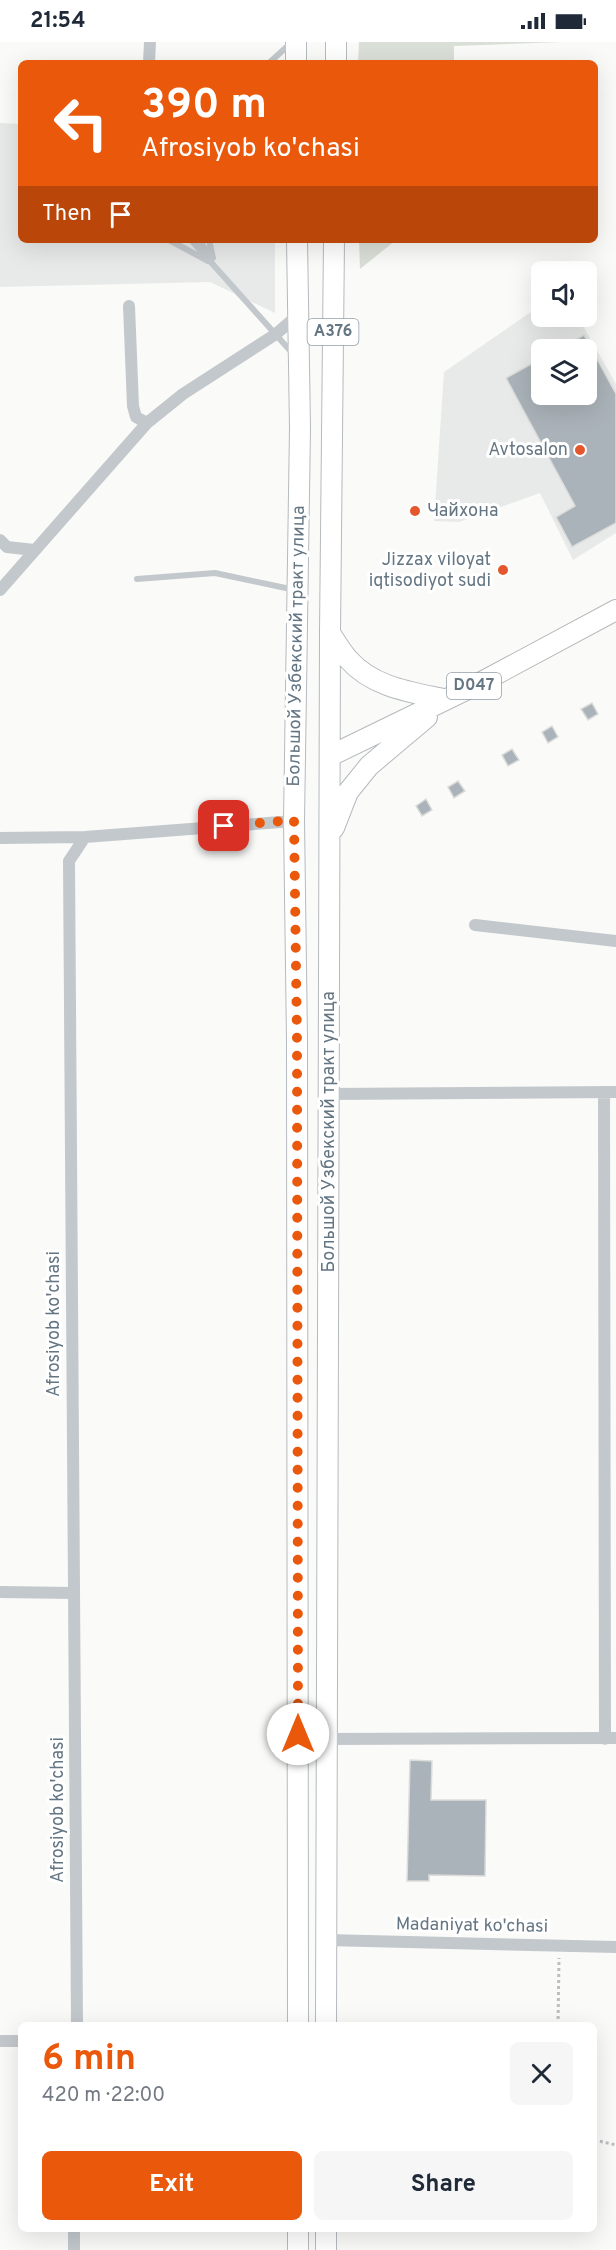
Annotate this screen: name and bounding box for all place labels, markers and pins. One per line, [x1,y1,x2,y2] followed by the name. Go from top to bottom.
[488,439,568,462] place label: Avtosalon
[573,443,587,457] marker: Avtosalon
[427,500,498,523] place label: Чайхона
[408,504,422,518] marker: Чайхона
[369,549,491,593] place label: Jizzax viloyat iqtisodiyot sudi
[496,563,510,577] marker: Jizzax viloyat iqtisodiyot sudi
[198,800,249,851] pin

